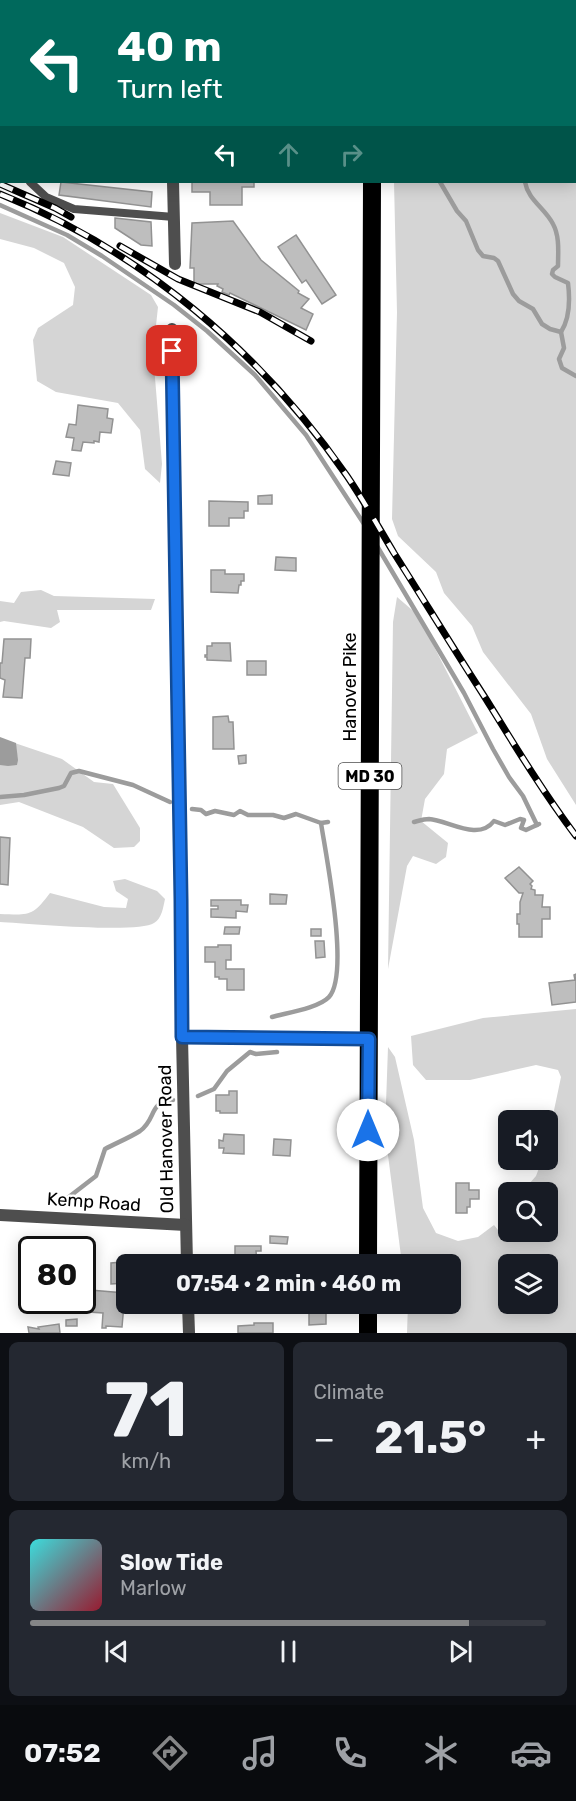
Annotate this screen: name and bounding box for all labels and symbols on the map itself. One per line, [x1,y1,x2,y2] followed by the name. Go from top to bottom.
[146,325,197,376] pin
[339,632,361,742] street label: Hanover Pike
[338,763,401,789] road number: MD 30
[154,1065,178,1213] street label: Old Hanover Road
[336,1098,400,1162] position arrow
[46,1188,142,1216] street label: Kemp Road
[18,1236,96,1314] speed limit sign: 80

